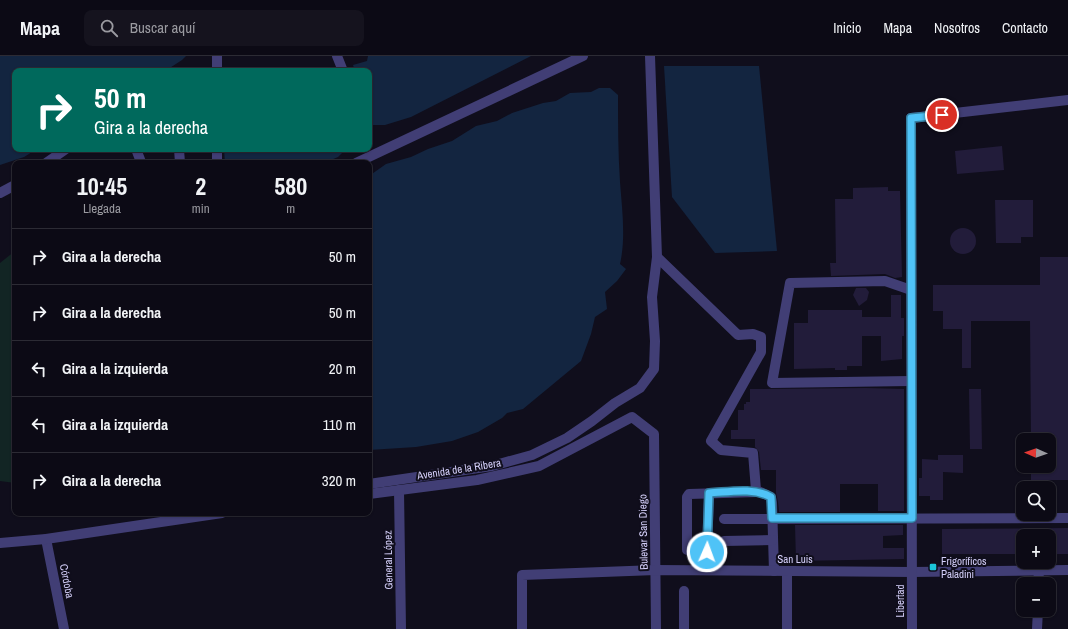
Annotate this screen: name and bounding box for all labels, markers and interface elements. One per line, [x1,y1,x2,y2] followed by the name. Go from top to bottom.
[84,10,364,46] search box
[20,15,60,41] text: Mapa
[98,17,120,39] icon: search
[130,17,195,38] text: Buscar aquí
[833,19,861,37] text: Inicio
[883,19,912,37] text: Mapa
[934,19,980,37] text: Nosotros
[1002,19,1048,37] text: Contacto
[94,79,146,117] text: 50 m
[28,84,80,136] icon: right
[925,98,959,132] pin
[931,104,953,126] icon: arrive
[94,115,208,140] text: Gira a la derecha
[77,170,127,202] text: 10:45
[195,170,206,202] text: 2
[274,170,307,202] text: 580
[83,200,121,217] text: Llegada
[192,200,210,217] text: min
[286,200,295,217] text: m
[28,246,50,268] icon: right
[62,246,161,267] text: Gira a la derecha
[329,246,356,267] text: 50 m
[28,302,50,324] icon: right
[62,302,161,323] text: Gira a la derecha
[329,302,356,323] text: 50 m
[28,358,50,380] icon: left
[62,358,168,379] text: Gira a la izquierda
[329,358,356,379] text: 20 m
[28,414,50,436] icon: left
[62,414,168,435] text: Gira a la izquierda
[323,414,356,435] text: 110 m
[1016,433,1056,473] north arrow
[1016,433,1056,617] map controls
[415,455,502,483] street label: Avenida de la Ribera
[28,470,50,492] icon: right
[62,470,161,491] text: Gira a la derecha
[322,470,356,491] text: 320 m
[1016,481,1056,521] button: search
[635,494,651,570] street label: Bulevar San Diego
[1016,529,1056,569] button: +
[380,530,396,590] street label: General López
[686,531,728,573] position arrow
[777,552,813,566] street label: San Luis
[941,554,987,581] place label: Frigoríficos Paladini
[928,562,938,572] marker: Frigoríficos Paladini
[57,563,77,599] street label: Córdoba
[1016,577,1056,617] button: −
[893,584,907,618] street label: Libertad

